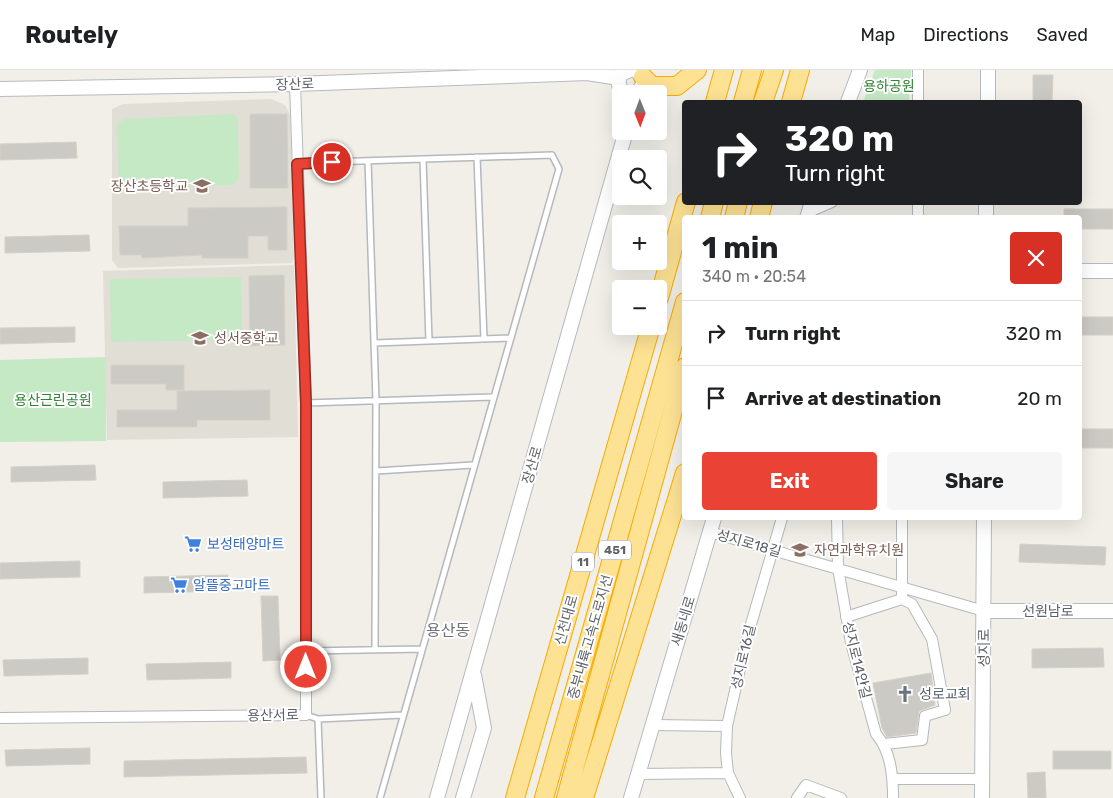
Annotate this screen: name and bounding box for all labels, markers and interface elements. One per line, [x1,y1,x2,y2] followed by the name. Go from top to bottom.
[25,21,118,49] text: Routely
[860,24,895,46] text: Map
[923,24,1009,46] text: Directions
[1037,24,1088,46] text: Saved
[275,75,315,94] street label: 장산로
[863,78,915,95] park label: 용하공원
[612,85,668,140] north arrow
[612,85,667,335] map controls
[785,118,894,160] text: 320 m
[702,120,767,185] icon: right
[311,141,353,183] pin
[318,148,346,176] icon: arrive
[612,150,667,205] button: search
[785,160,885,187] text: Turn right
[192,176,212,196] school or university icon: 장산초등학교
[111,178,188,195] place label: 장산초등학교
[612,215,667,270] button: +
[702,230,779,266] text: 1 min
[1010,232,1062,284] button: close
[702,267,806,286] text: 340 m · 20:54
[612,280,667,335] button: −
[702,319,730,347] icon: right
[745,322,840,345] text: Turn right
[1006,322,1062,345] text: 320 m
[190,328,210,348] school or university icon: 성서중학교
[214,330,279,347] place label: 성서중학교
[702,384,730,412] icon: arrive
[745,387,941,410] text: Arrive at destination
[1017,387,1062,410] text: 20 m
[14,392,92,409] park label: 용산근린공원
[519,444,546,486] street label: 장산로
[702,452,877,510] button: Exit
[887,452,1062,510] button: Share
[715,526,783,561] street label: 성지로18길
[183,534,203,554] supermarket icon: 보성태양마트
[207,536,284,553] place label: 보성태양마트
[599,540,631,560] road number: 451
[790,540,810,560] school or university icon: 자연과학유치원
[814,542,904,559] place label: 자연과학유치원
[572,552,594,572] road number: 11
[565,573,616,701] street label: 중부내륙고속도로지선
[169,575,189,595] supermarket icon: 알뜰중고마트
[193,577,270,594] place label: 알뜰중고마트
[551,593,582,647] street label: 신천대로
[668,594,699,648] street label: 새동네로
[1022,603,1074,620] street label: 선원남로
[839,620,874,701] street label: 성지로14안길
[426,621,470,640] district label: 용산동
[728,623,759,691] street label: 성지로16길
[976,629,993,667] street label: 성지로
[279,640,331,692] position arrow
[895,684,915,704] church icon: 성로교회
[919,686,971,703] place label: 성로교회
[247,707,299,724] street label: 용산서로

